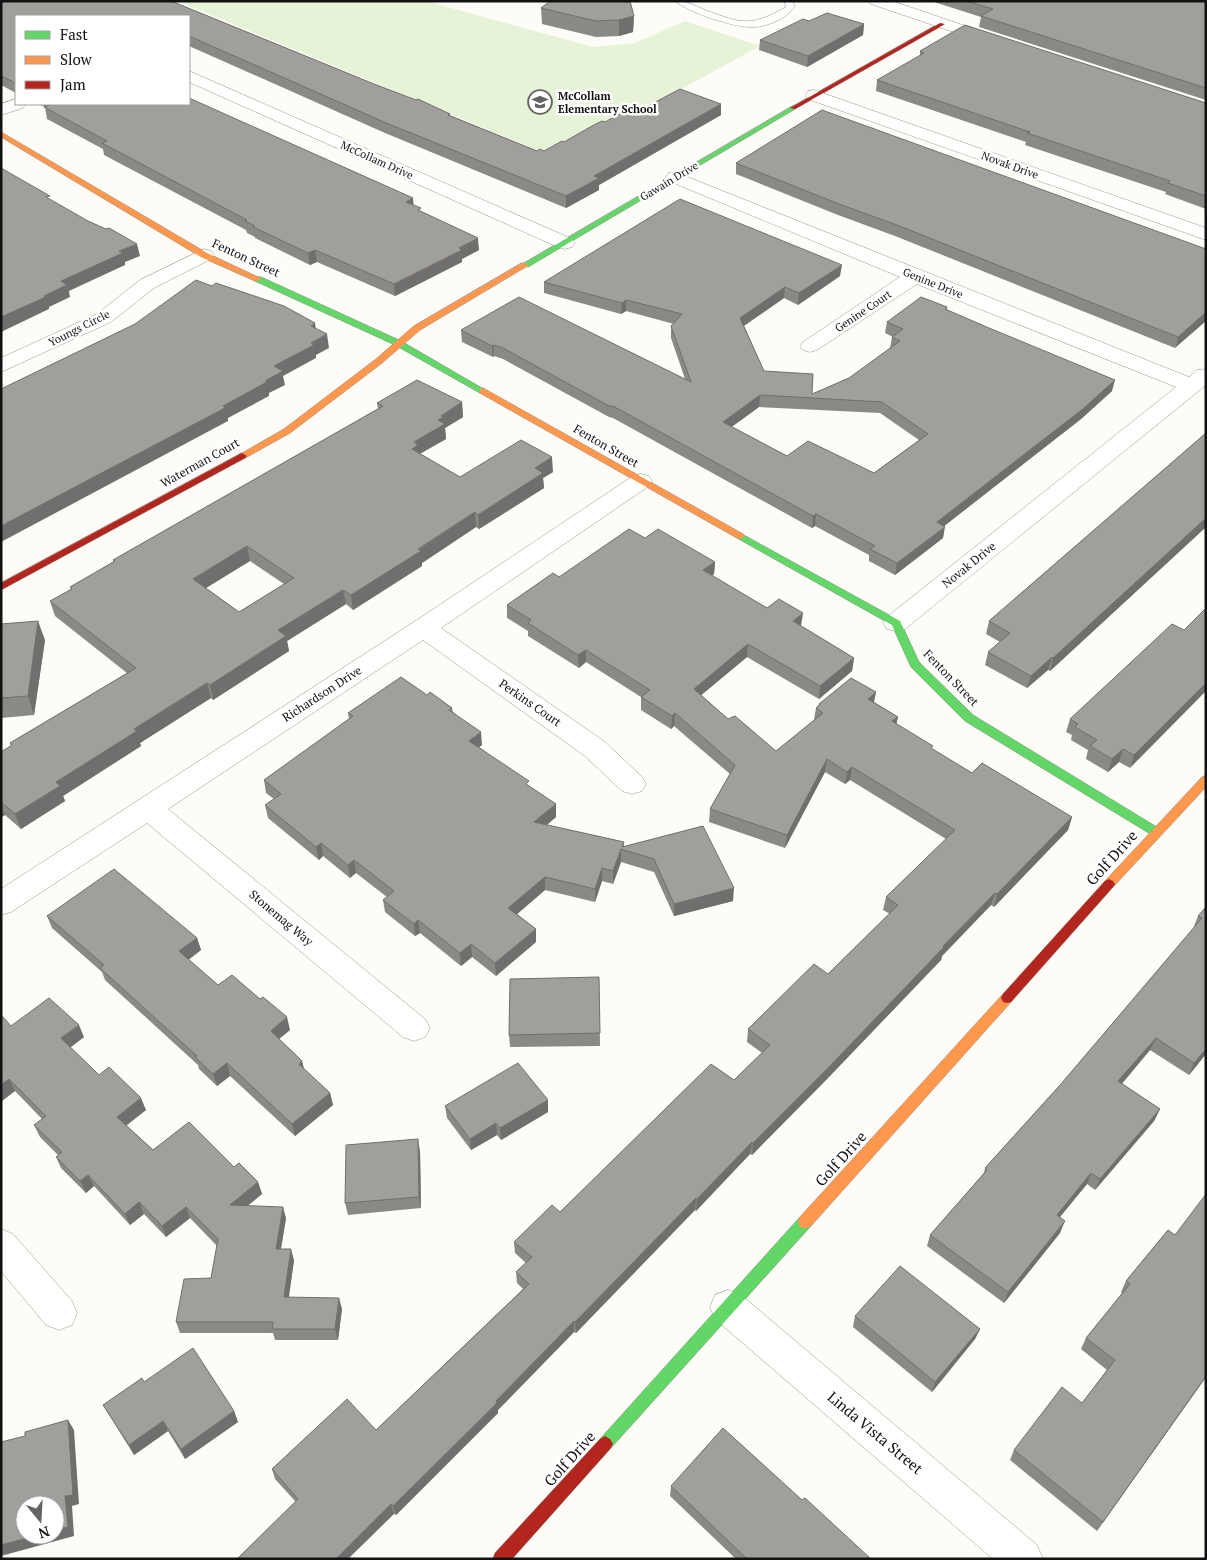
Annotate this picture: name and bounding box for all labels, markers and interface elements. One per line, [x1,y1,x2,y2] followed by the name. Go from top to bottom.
[15,15,190,105] legend
[60,24,88,44] text: Fast
[60,49,93,69] text: Slow
[60,74,86,94] text: Jam
[527,89,553,115] school or university icon: McCollam Elementary School
[558,89,657,116] place label: McCollam Elementary School
[338,138,416,182] street label: McCollam Drive
[980,148,1041,182] street label: Novak Drive
[637,158,701,204] street label: Gawain Drive
[210,235,283,280] street label: Fenton Street
[901,265,966,302] street label: Genine Drive
[832,287,894,335] street label: Genine Court
[46,306,112,349] street label: Youngs Circle
[571,421,642,471] street label: Fenton Street
[158,434,242,490] street label: Waterman Court
[939,538,999,591] street label: Novak Drive
[921,646,982,709] street label: Fenton Street
[279,662,364,725] street label: Richardson Drive
[496,676,565,730] street label: Perkins Court
[1081,825,1141,889] street label: Golf Drive
[246,887,317,949] street label: Stonemag Way
[810,1126,870,1190] street label: Golf Drive
[824,1386,928,1478] street label: Linda Vista Street
[539,1426,599,1490] street label: Golf Drive
[15,1495,65,1545] north arrow
[36,1522,52,1544] text: N

